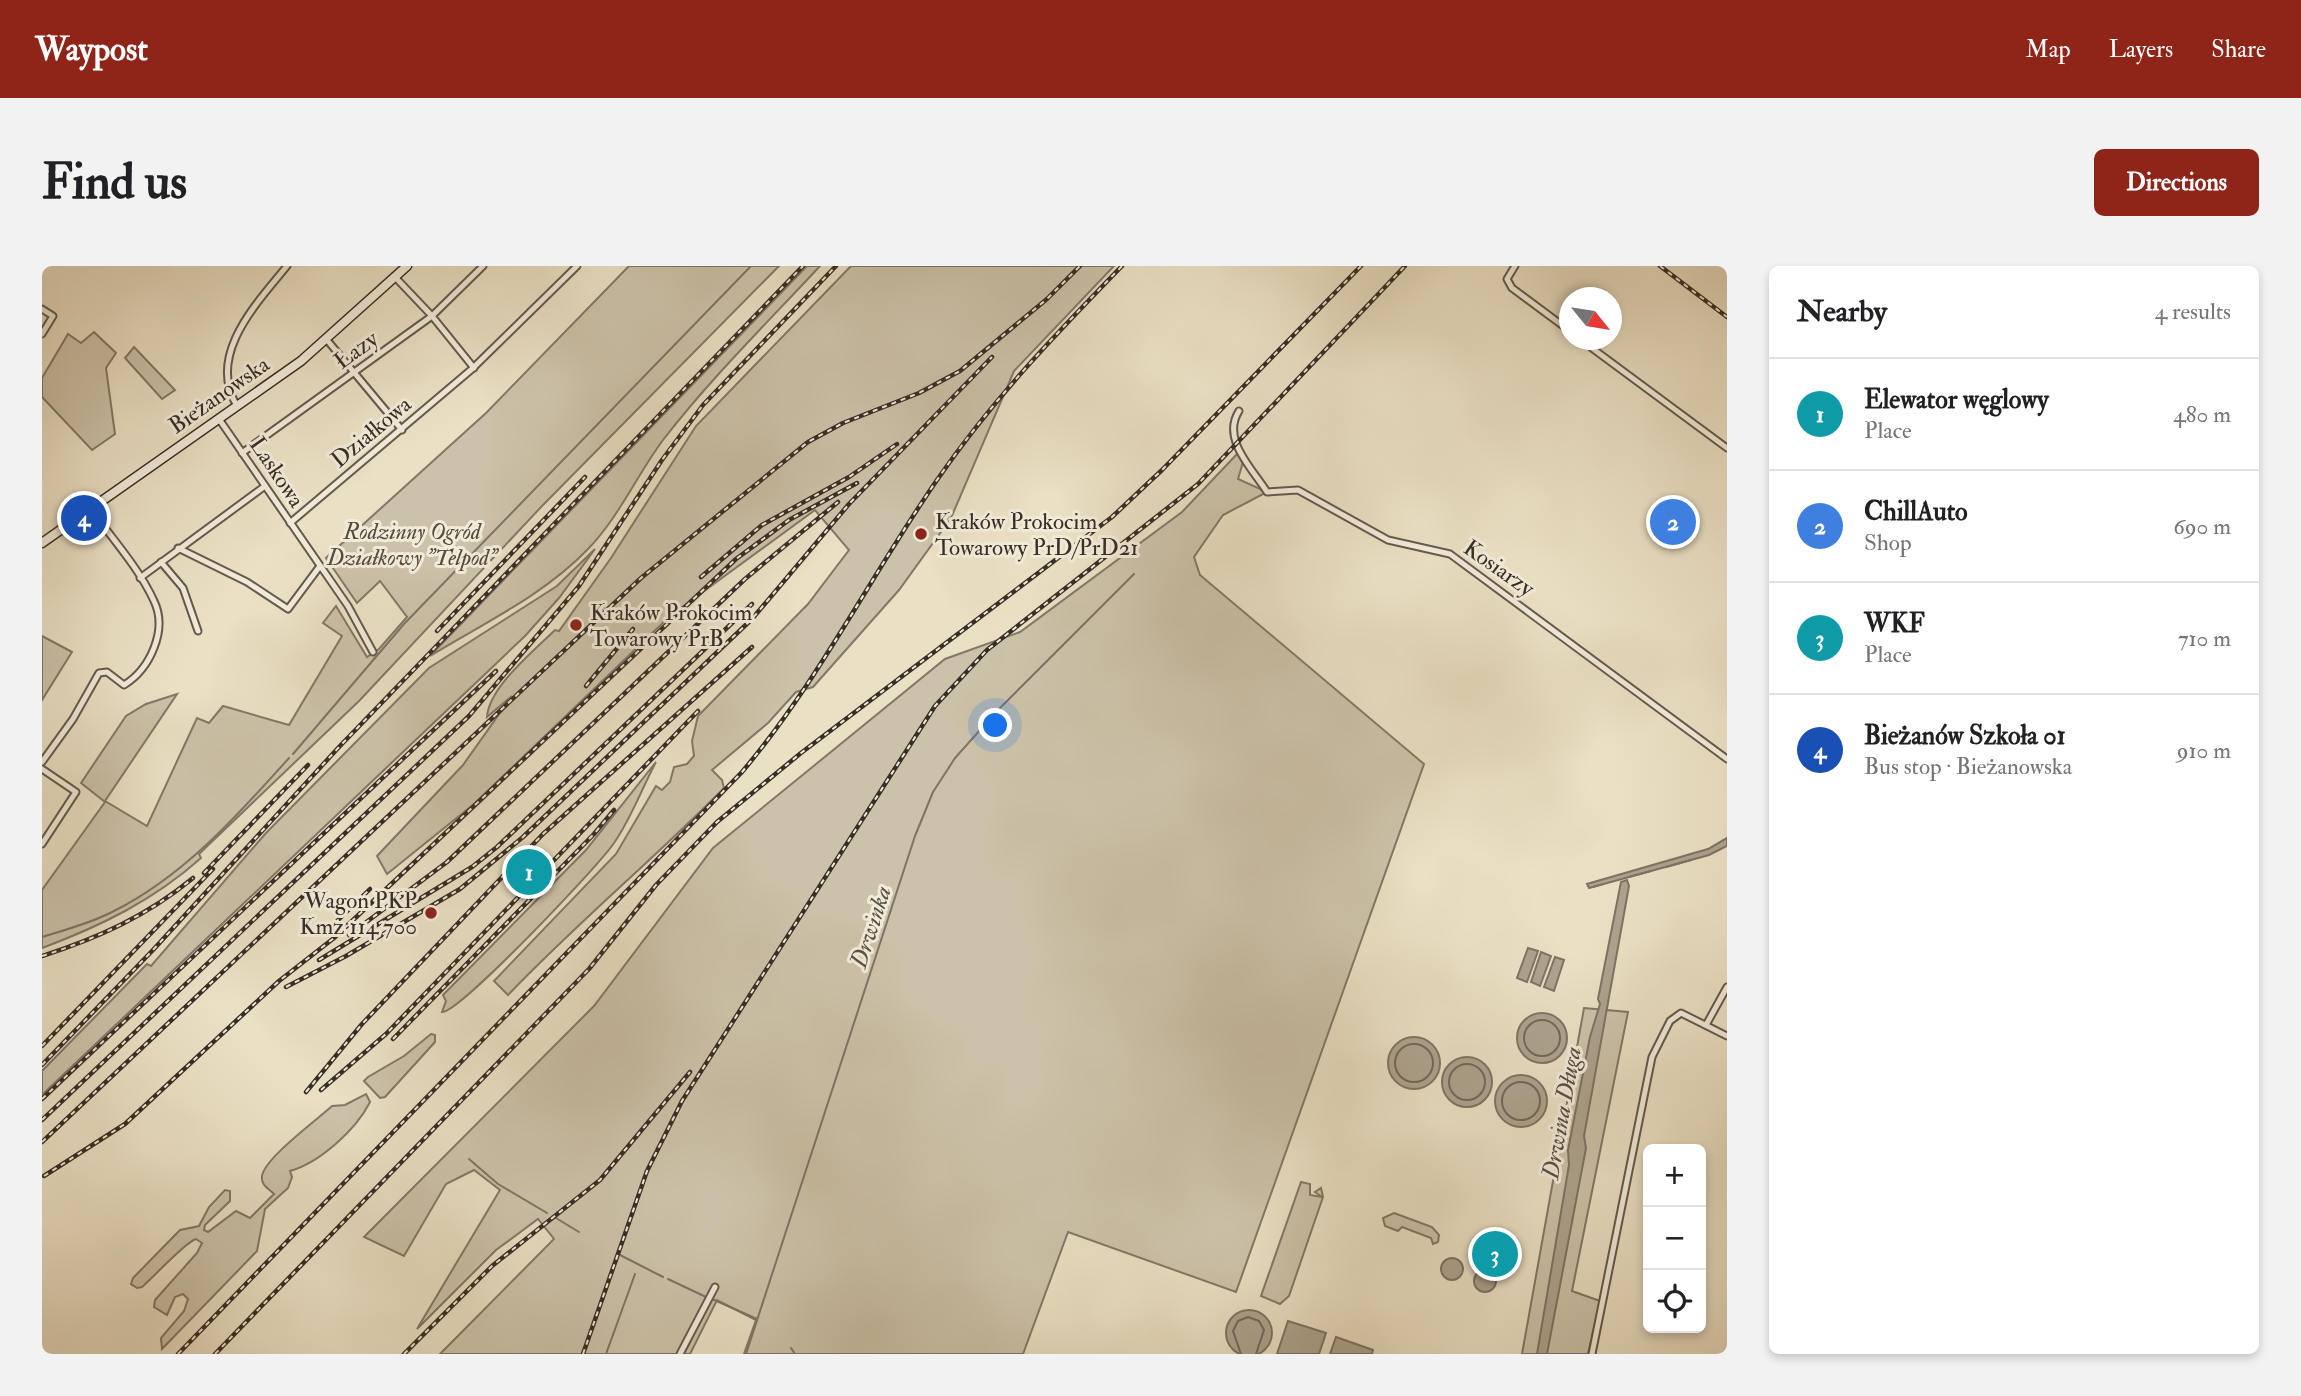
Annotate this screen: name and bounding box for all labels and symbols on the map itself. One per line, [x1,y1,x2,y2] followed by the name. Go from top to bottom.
[1559,287,1622,350] north arrow
[328,324,384,376] street label: Łazy
[163,349,275,440] street label: Bieżanowska
[325,390,418,474] street label: Działkowa
[243,431,311,513] street label: Laskowa
[61,492,107,544] pin: 4
[1650,496,1696,548] pin: 2
[935,507,1139,562] place label: Kraków Prokocim Towarowy PrD/PrD21
[326,517,499,572] park label: Rodzinny Ogród Działkowy "Telpod"
[913,526,929,542] marker: Kraków Prokocim Towarowy PrD/PrD21
[1458,533,1541,603] street label: Kosiarzy
[590,598,752,653] place label: Kraków Prokocim Towarowy PrB
[568,617,584,633] marker: Kraków Prokocim Towarowy PrB
[978,708,1012,742] your location
[506,846,552,898] pin: 1
[843,882,899,973] water label: Drwinka
[299,886,417,941] place label: Wagon PKP Kmz 114 700
[423,905,439,921] marker: Wagon PKP Kmz 114 700
[1535,1044,1589,1183] water label: Drwina Długa
[1472,1228,1518,1280] pin: 3

